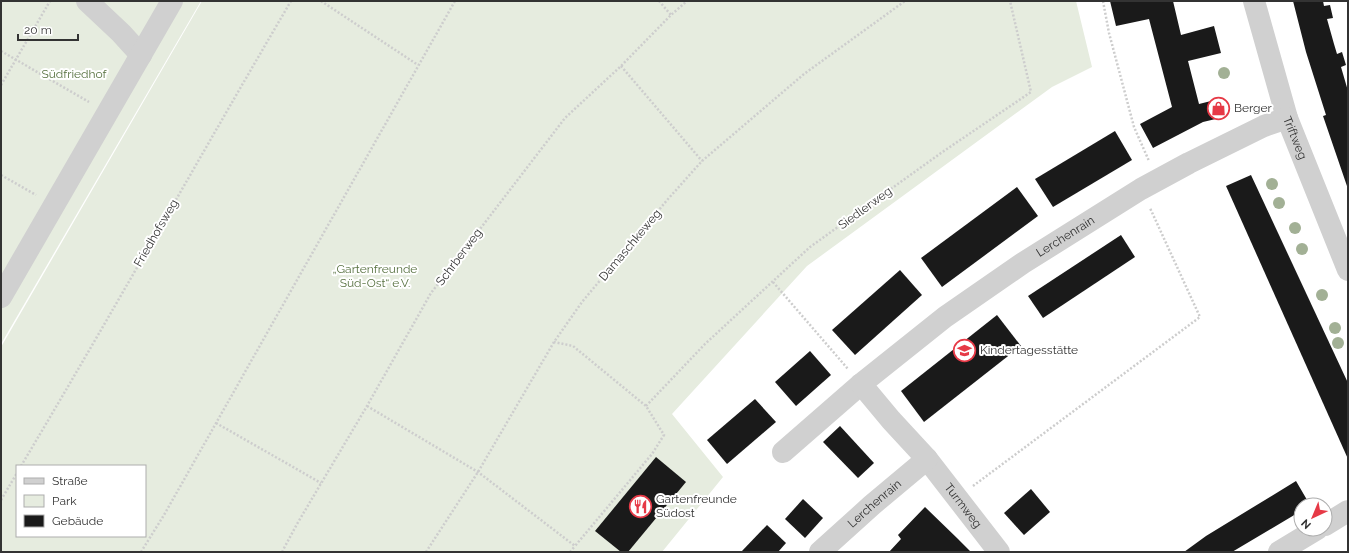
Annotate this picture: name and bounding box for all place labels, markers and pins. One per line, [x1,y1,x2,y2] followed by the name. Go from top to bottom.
[1206,95,1232,121] shop icon: Berger
[1234,101,1273,115] place label: Berger
[952,337,978,363] school or university icon: Kindertagesstätte
[980,343,1078,357] place label: Kindertagesstätte
[656,492,737,520] place label: Gartenfreunde Südost
[628,493,654,519] restaurant icon: Gartenfreunde Südost

